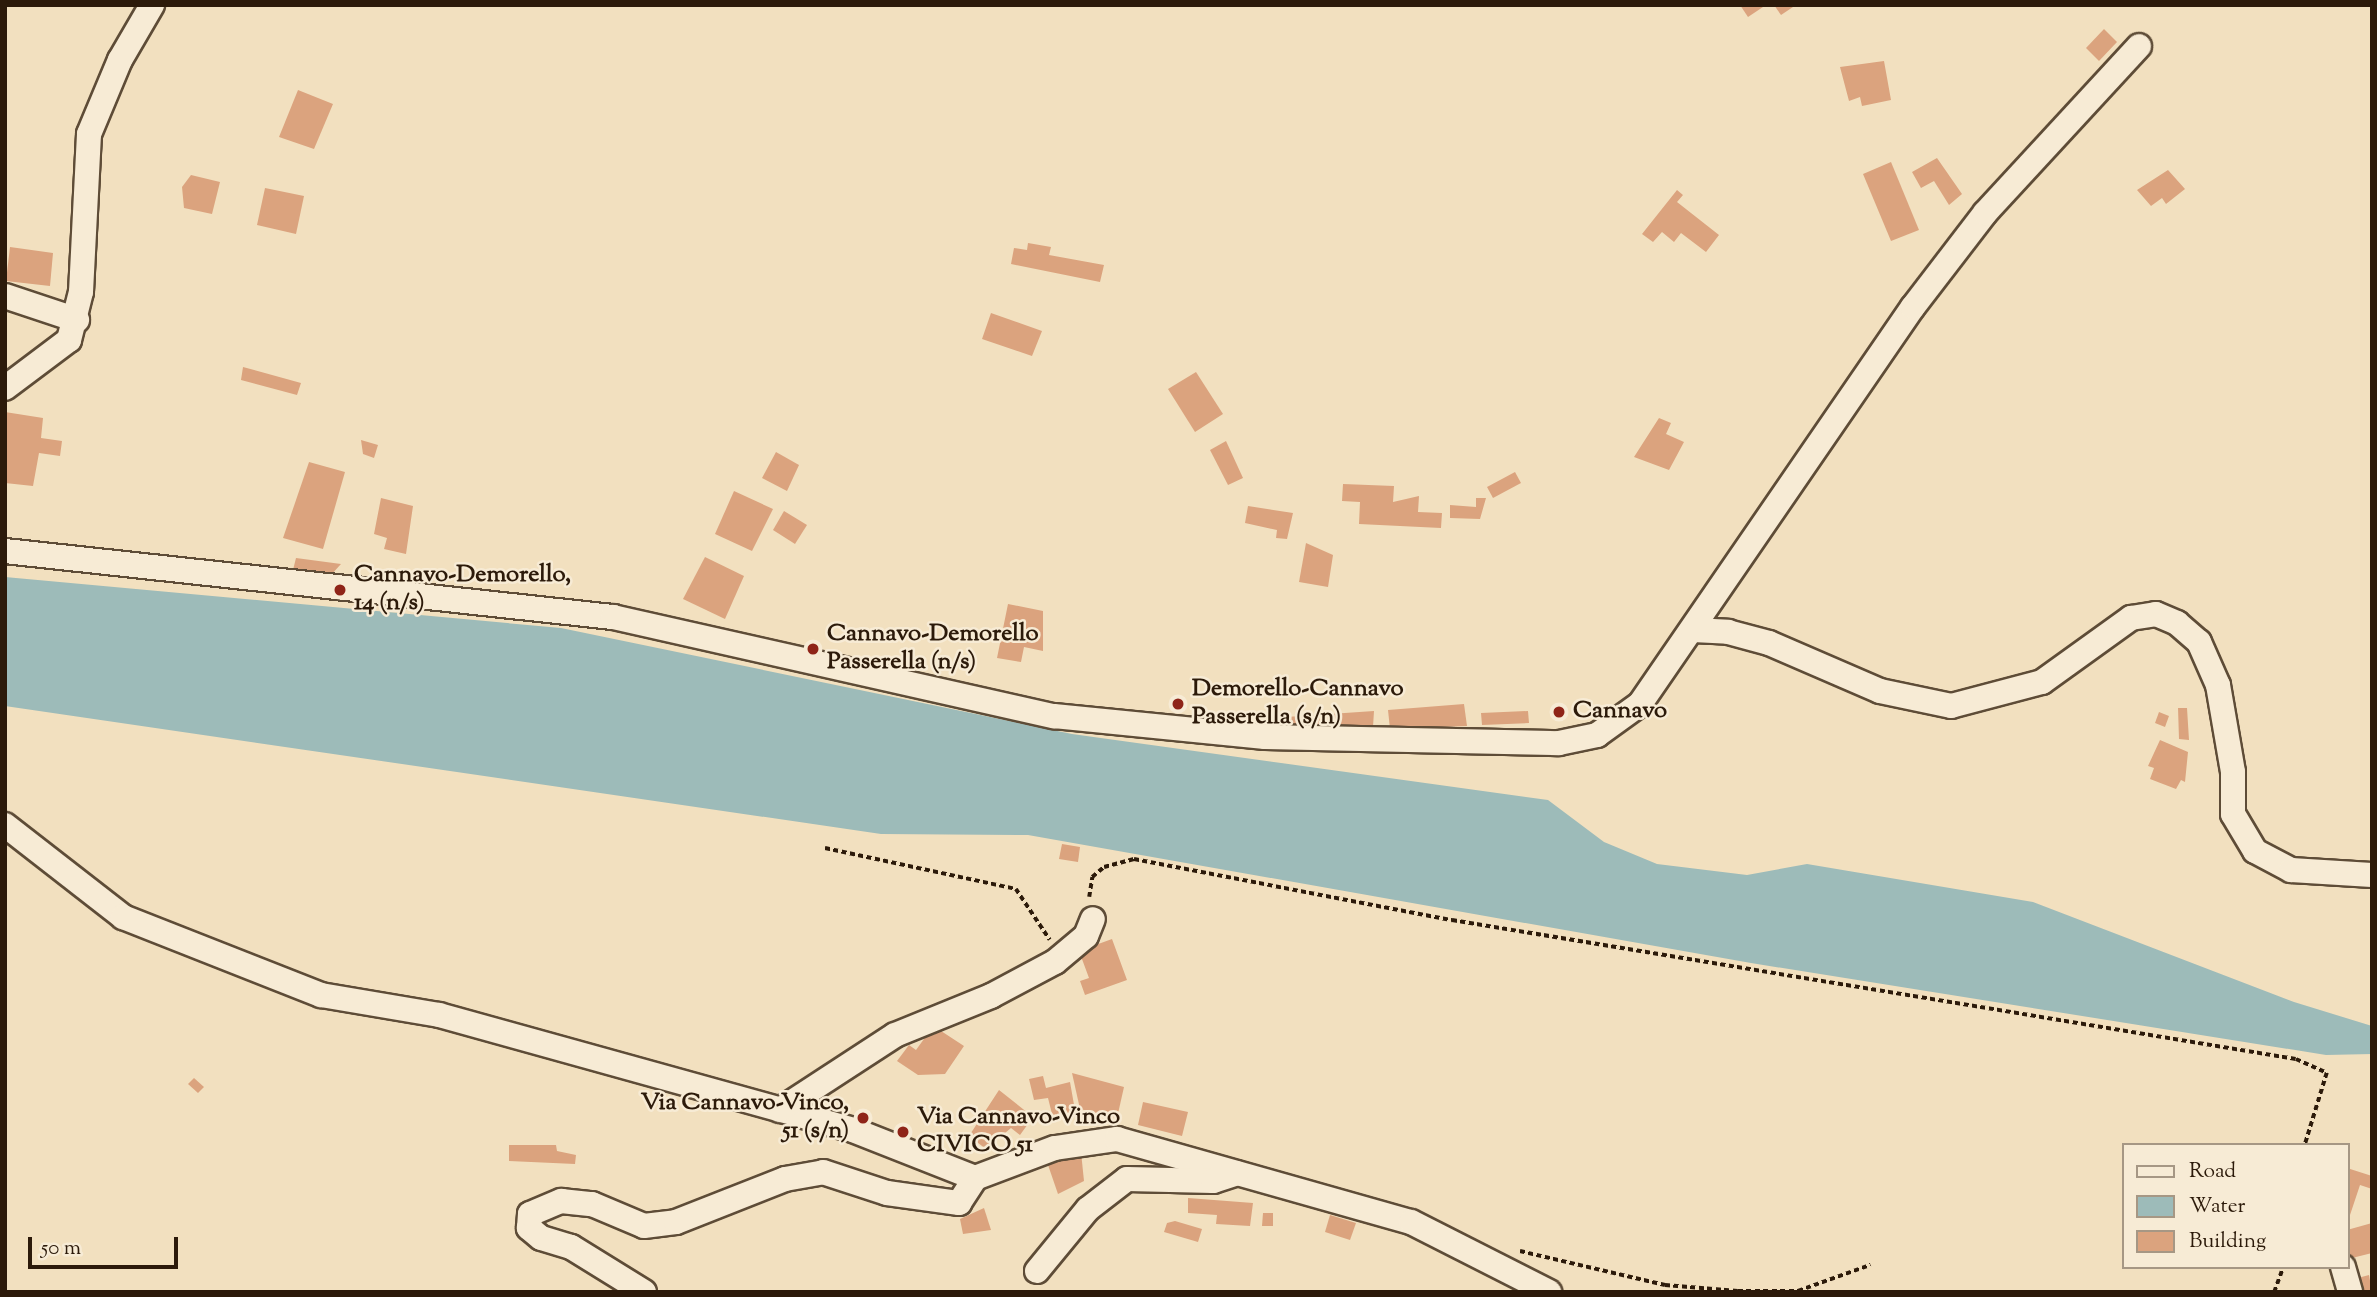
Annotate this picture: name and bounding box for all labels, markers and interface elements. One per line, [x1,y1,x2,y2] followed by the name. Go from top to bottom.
[354,562,571,618] place label: Cannavo-Demorello, 14 (n/s)
[332,582,348,598] marker: Cannavo-Demorello, 14 (n/s)
[827,621,1039,677] place label: Cannavo-Demorello Passerella (n/s)
[805,641,821,657] marker: Cannavo-Demorello Passerella (n/s)
[1192,676,1404,732] place label: Demorello-Cannavo Passerella (s/n)
[1170,696,1186,712] marker: Demorello-Cannavo Passerella (s/n)
[1573,698,1667,726] place label: Cannavo
[1551,704,1567,720] marker: Cannavo
[641,1090,849,1146] place label: Via Cannavo-Vinco, 51 (s/n)
[917,1104,1120,1160] place label: Via Cannavo-Vinco CIVICO 51
[855,1110,871,1126] marker: Via Cannavo-Vinco, 51 (s/n)
[895,1124,911,1140] marker: Via Cannavo-Vinco CIVICO 51
[2122,1143,2349,1269] legend
[2189,1157,2236,1187] text: Road
[2189,1192,2245,1222] text: Water
[32,1224,182,1268] scale bar
[2189,1227,2266,1257] text: Building
[41,1234,81,1264] text: 50 m

